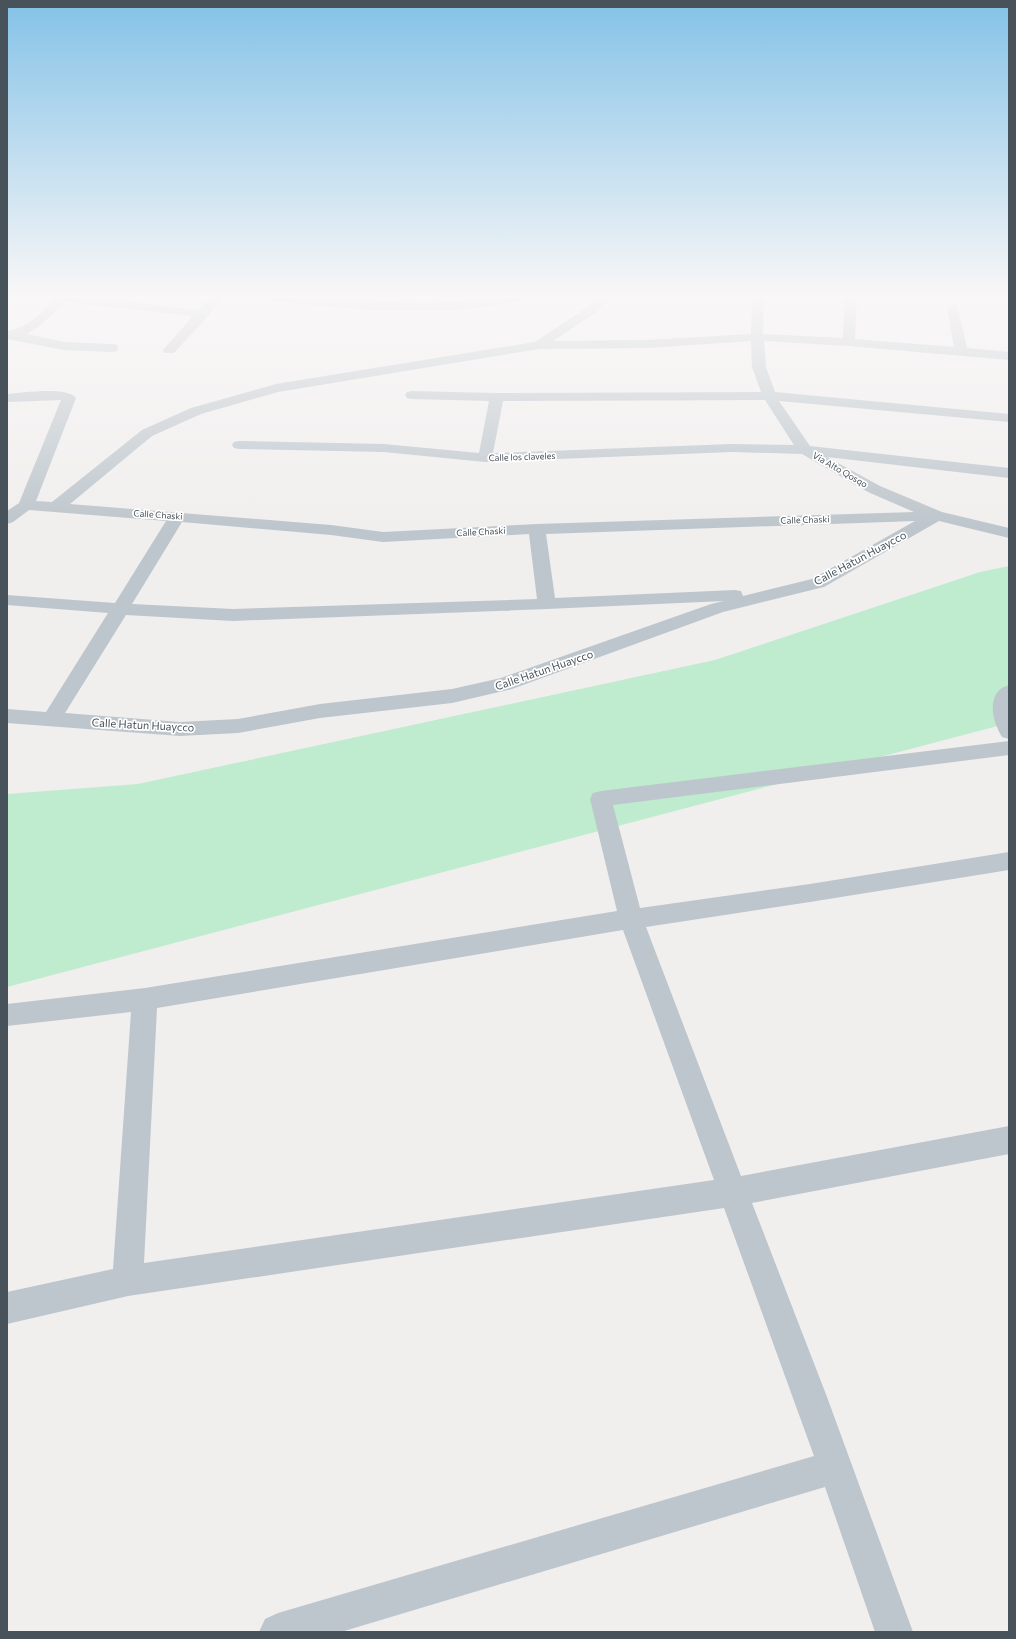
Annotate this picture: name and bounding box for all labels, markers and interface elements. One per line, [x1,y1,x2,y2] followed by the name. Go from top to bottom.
[811,449,870,490] street label: Via Alto Qosqo
[488,450,556,463] street label: Calle los claveles
[133,507,183,522] street label: Calle Chaski
[780,513,830,526] street label: Calle Chaski
[456,525,506,538] street label: Calle Chaski
[811,527,909,587] street label: Calle Hatun Huaycco
[493,647,595,692] street label: Calle Hatun Huaycco
[91,715,195,734] street label: Calle Hatun Huaycco

